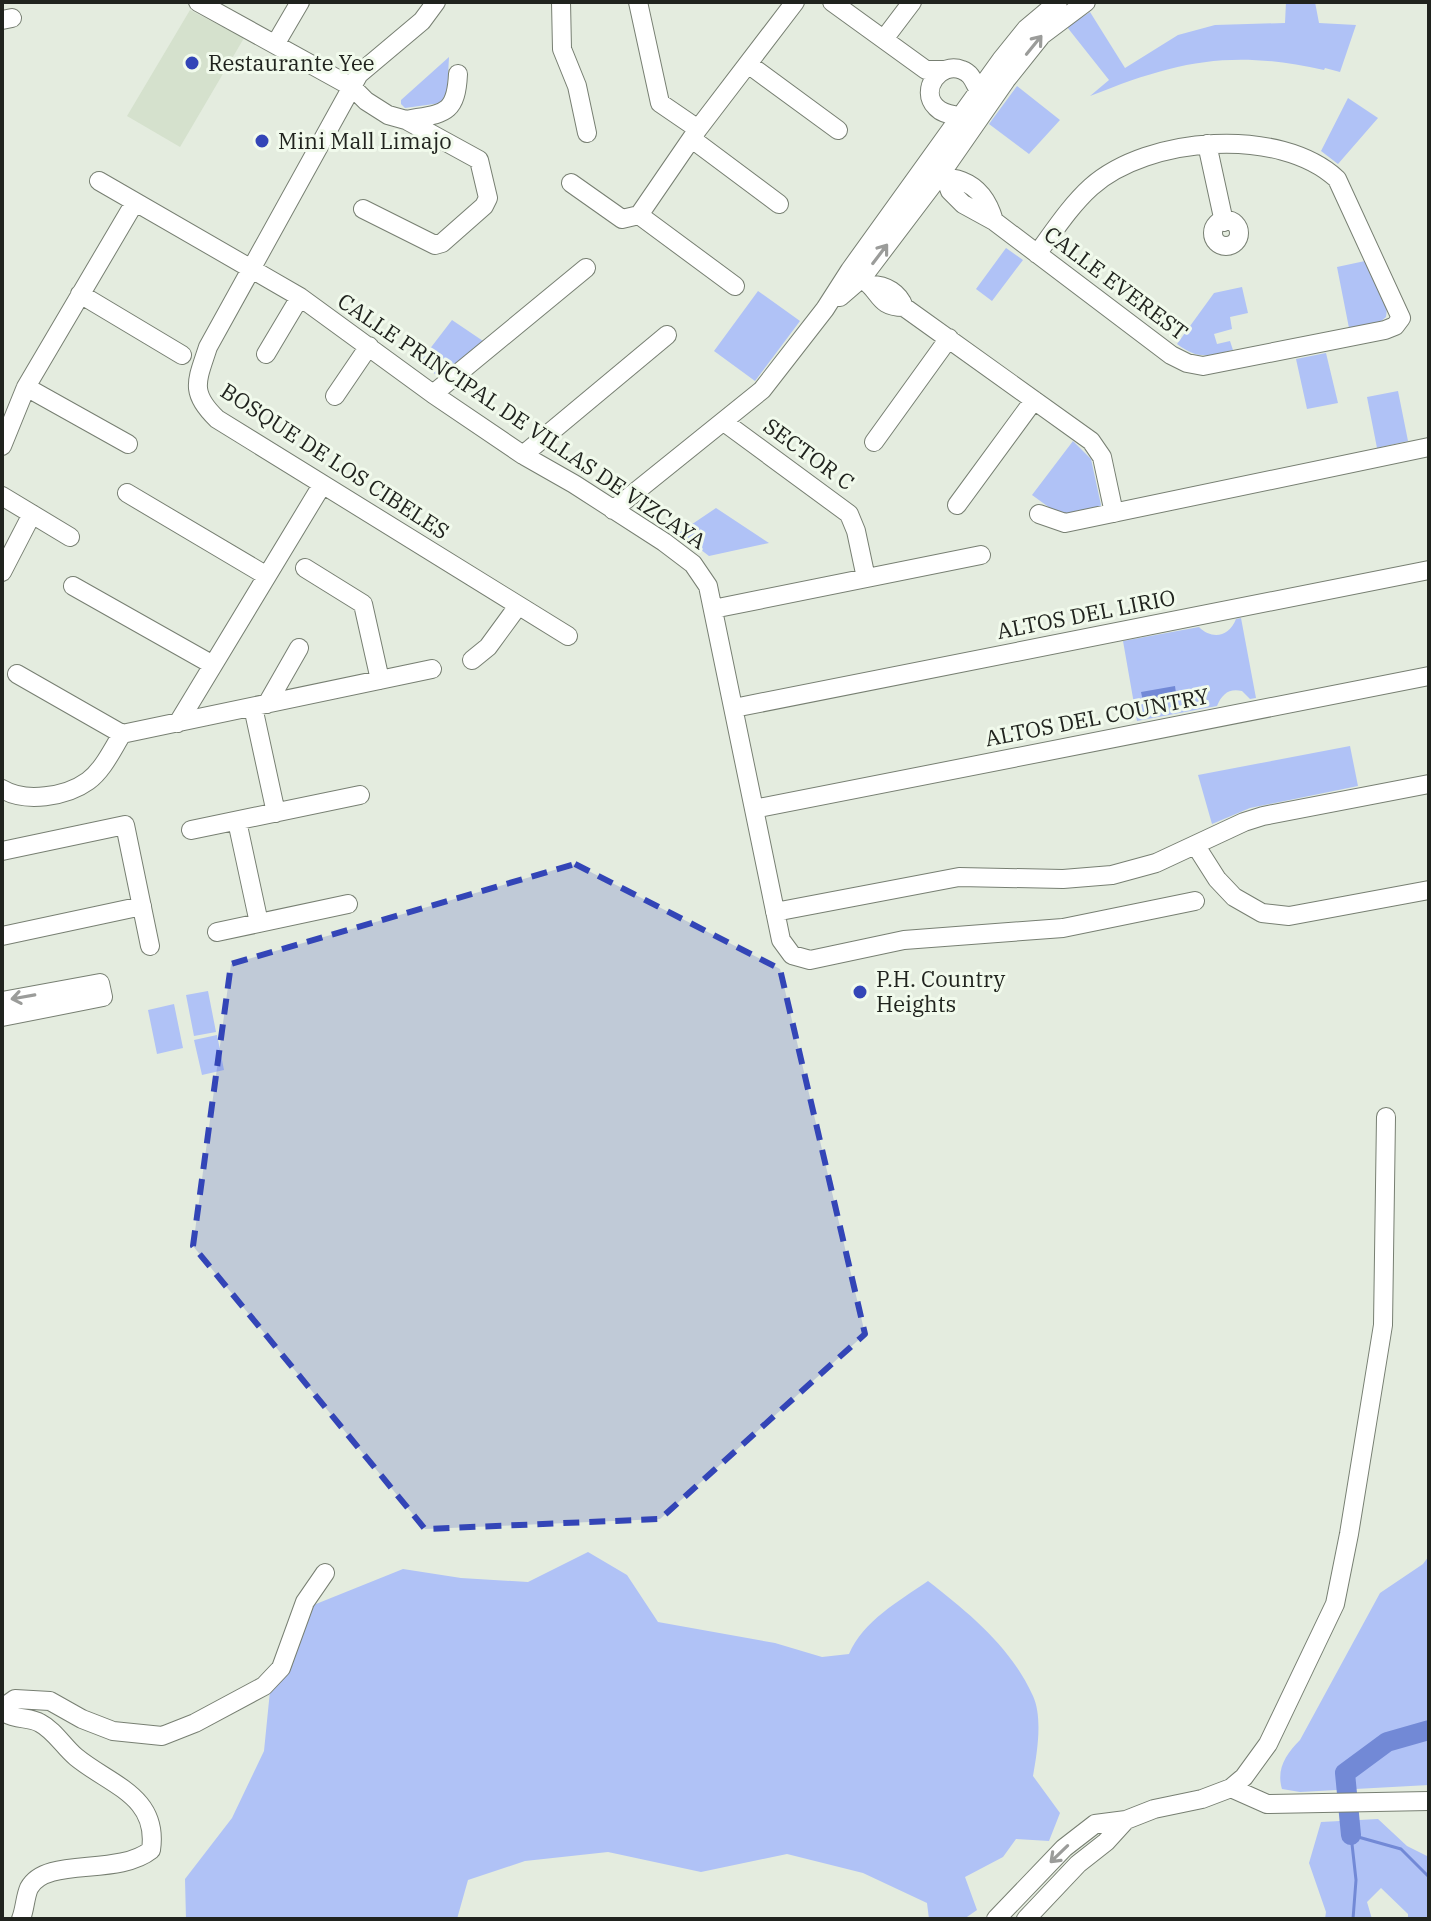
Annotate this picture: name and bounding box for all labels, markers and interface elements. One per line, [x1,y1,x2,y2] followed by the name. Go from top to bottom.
[1025,35,1043,56] one-way arrow
[208,48,375,77] place label: Restaurante Yee
[183,54,201,72] marker: Restaurante Yee
[278,126,452,155] place label: Mini Mall Limajo
[253,132,271,150] marker: Mini Mall Limajo
[1039,219,1194,346] street label: CALLE EVEREST
[872,244,888,266] one-way arrow
[332,286,712,555] street label: CALLE PRINCIPAL DE VILLAS DE VIZCAYA
[216,376,455,545] street label: BOSQUE DE LOS CIBELES
[758,411,860,496] street label: SECTOR C
[994,582,1178,645] street label: ALTOS DEL LIRIO
[982,681,1211,752] street label: ALTOS DEL COUNTRY
[876,964,1005,1018] place label: P.H. Country Heights
[851,983,869,1001] marker: P.H. Country Heights
[11,990,36,1005] one-way arrow
[1050,1844,1069,1863] one-way arrow

